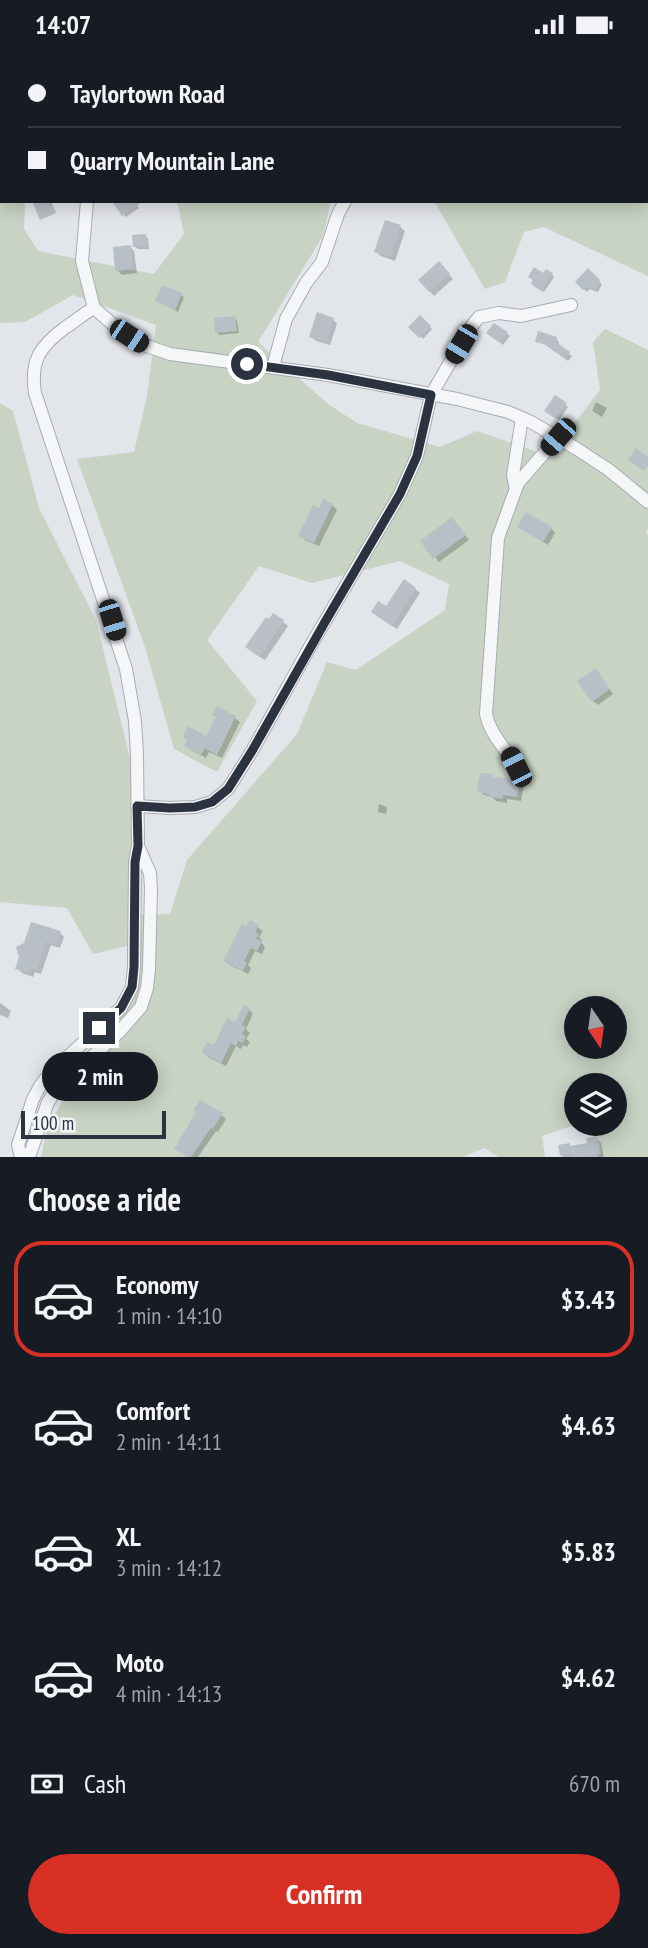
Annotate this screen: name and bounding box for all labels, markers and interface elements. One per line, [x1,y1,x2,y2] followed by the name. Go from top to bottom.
[35,8,91,41] text: 14:07
[70,77,225,110] text: Taylortown Road
[70,144,275,177] text: Quarry Mountain Lane
[106,316,153,356] car
[442,321,481,367] car
[231,348,263,380] route start
[537,414,580,460] car
[96,597,129,643] car
[498,744,535,790] car
[564,996,626,1059] north arrow
[564,996,627,1136] map controls
[83,1012,115,1044] route end
[41,1053,157,1101] callout: 2 min
[77,1062,123,1091] text: 2 min
[564,1073,627,1136] button: layers
[21,1108,166,1140] scale bar
[32,1111,74,1135] text: 100 m
[28,1178,181,1220] text: Choose a ride
[32,1268,95,1331] icon: car
[116,1268,198,1301] text: Economy
[561,1283,616,1316] text: $3.43
[116,1301,222,1330] text: 1 min · 14:10
[32,1394,95,1457] icon: car
[116,1394,190,1427] text: Comfort
[561,1409,616,1442] text: $4.63
[116,1427,222,1456] text: 2 min · 14:11
[32,1520,95,1583] icon: car
[116,1520,141,1553] text: XL
[561,1535,616,1568] text: $5.83
[116,1553,222,1582] text: 3 min · 14:12
[32,1646,95,1709] icon: car
[116,1646,164,1679] text: Moto
[561,1661,616,1694] text: $4.62
[116,1679,222,1708] text: 4 min · 14:13
[28,1765,66,1803] icon: cash
[84,1767,126,1800] text: Cash
[569,1769,620,1798] text: 670 m
[28,1854,620,1934] button: Confirm

